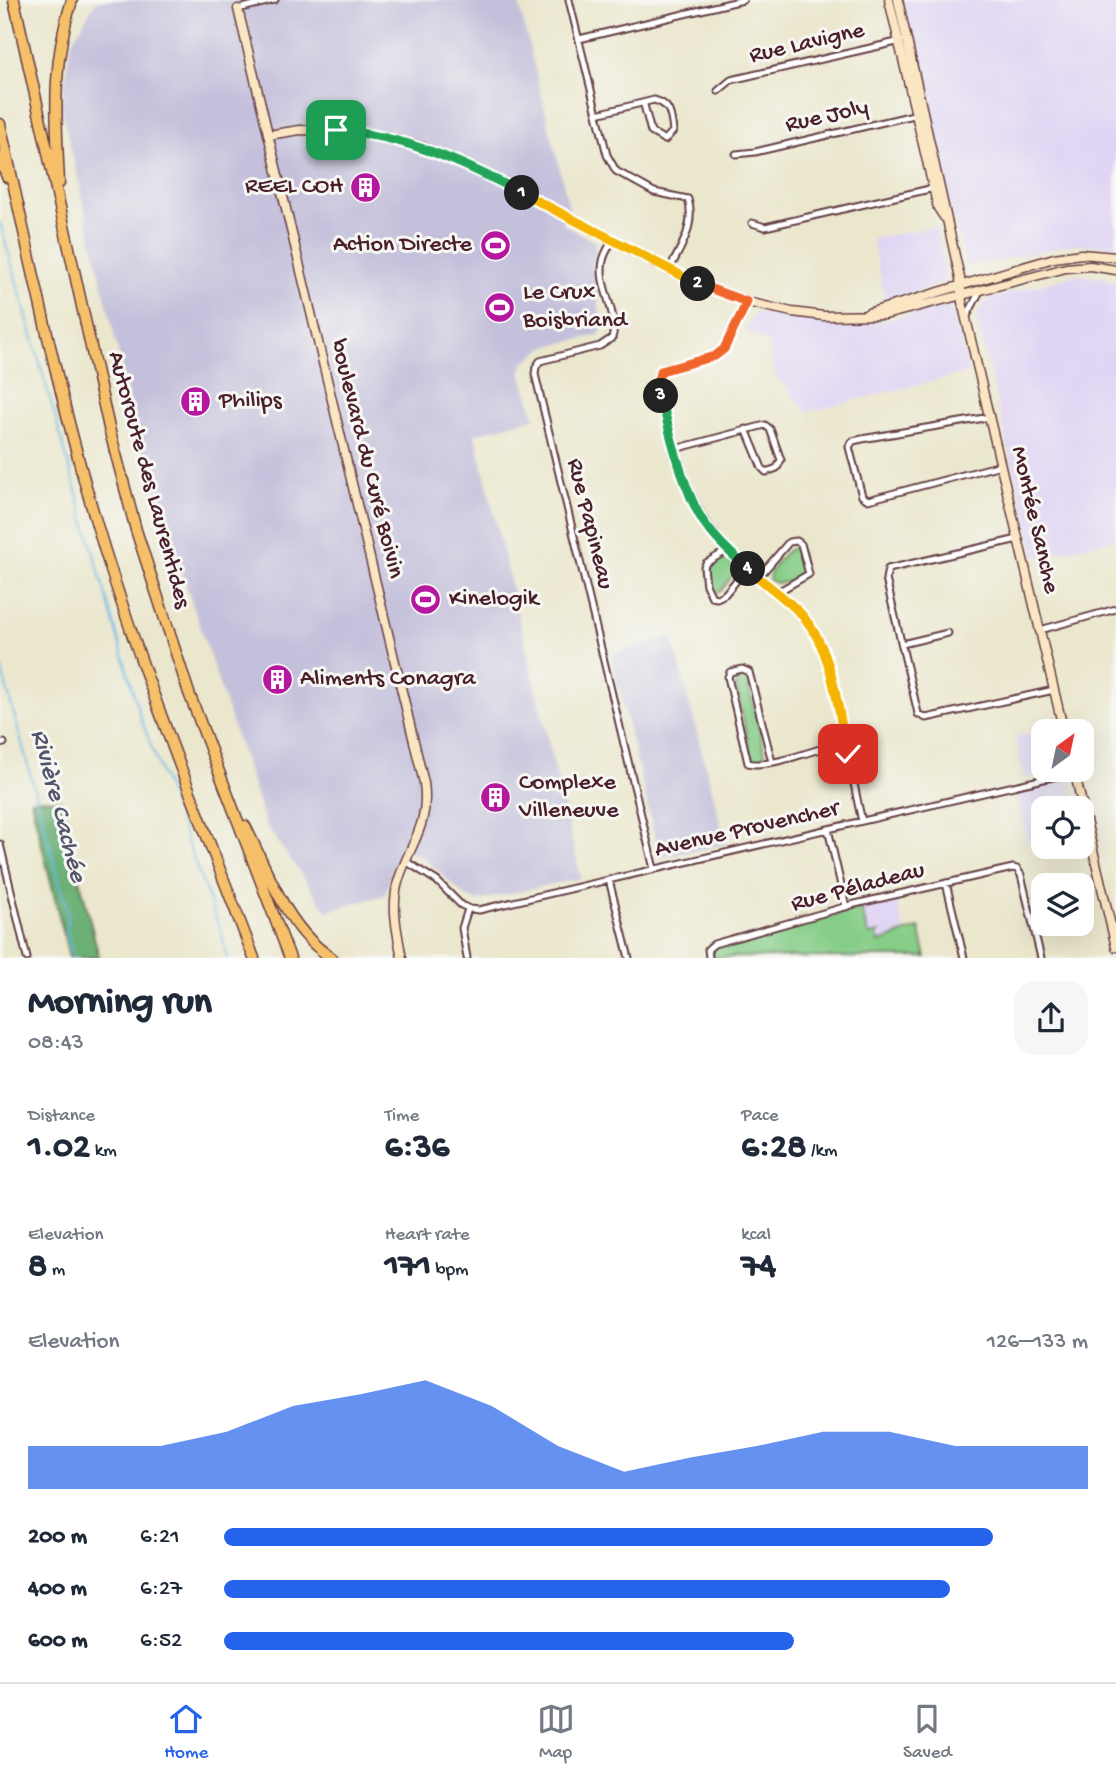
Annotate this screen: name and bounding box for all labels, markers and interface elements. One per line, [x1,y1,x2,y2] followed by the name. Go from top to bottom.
[747,17,868,71] street label: Rue Lavigne
[783,93,871,141] street label: Rue Joly
[306,100,366,160] pin
[317,111,355,149] icon: arrive
[349,170,383,204] building icon: REEL COH
[245,173,343,202] place label: REEL COH
[504,176,540,210] pin: 1
[518,181,525,204] text: 1
[478,228,512,262] sports icon: Action Directe
[333,231,473,260] place label: Action Directe
[680,266,716,302] pin: 2
[693,272,702,295] text: 2
[522,279,629,336] place label: Le Crux Boisbriand
[483,290,517,324] sports icon: Le Crux Boisbriand
[322,337,410,582] street label: boulevard du Curé Boivin
[100,348,197,613] street label: Autoroute des Laurentides
[644,378,678,414] pin: 3
[179,384,213,418] building icon: Philips
[656,384,665,407] text: 3
[218,387,283,416] place label: Philips
[1003,444,1065,597] street label: Montée Sanche
[559,456,619,592] street label: Rue Papineau
[730,552,766,586] pin: 4
[743,557,752,580] text: 4
[409,582,443,616] sports icon: Kinelogik
[449,585,541,614] place label: Kinelogik
[260,662,294,696] building icon: Aliments Conagra
[300,665,476,694] place label: Aliments Conagra
[1031,719,1094,782] north arrow
[1031,719,1094,936] map controls
[818,724,878,784] pin
[22,726,93,887] water label: Rivière Cachée
[829,735,867,773] icon: check
[518,769,619,826] place label: Complexe Villeneuve
[479,780,513,814] building icon: Complexe Villeneuve
[652,794,844,865] street label: Avenue Provencher
[1031,796,1094,859] button: locate
[788,856,928,920] street label: Rue Péladeau
[1031,873,1094,936] button: layers
[1014,981,1088,1055] button: share
[28,982,212,1026] text: Morning run
[28,1030,84,1057] text: 08:43
[28,1105,95,1128] text: Distance
[385,1105,419,1128] text: Time
[741,1105,779,1128] text: Pace
[28,1128,90,1169] text: 1.02
[385,1128,449,1169] text: 6:36
[741,1128,806,1169] text: 6:28
[90,1140,117,1163] text: km
[806,1140,837,1163] text: /km
[28,1224,104,1247] text: Elevation
[385,1224,470,1247] text: Heart rate
[741,1224,771,1247] text: kcal
[28,1247,47,1288] text: 8
[385,1247,431,1288] text: 171
[741,1247,776,1288] text: 74
[47,1259,65,1282] text: m
[431,1259,469,1282] text: bpm
[28,1329,119,1356] text: Elevation
[987,1329,1088,1356] text: 126–133 m
[28,1524,87,1551] text: 200 m
[140,1524,179,1551] text: 6:21
[28,1576,87,1603] text: 400 m
[140,1576,182,1603] text: 6:27
[28,1628,88,1655] text: 600 m
[140,1628,182,1655] text: 6:52
[164,1700,208,1765] tab: Home
[537,1700,575,1765] tab: Map
[903,1700,952,1765] tab: Saved

